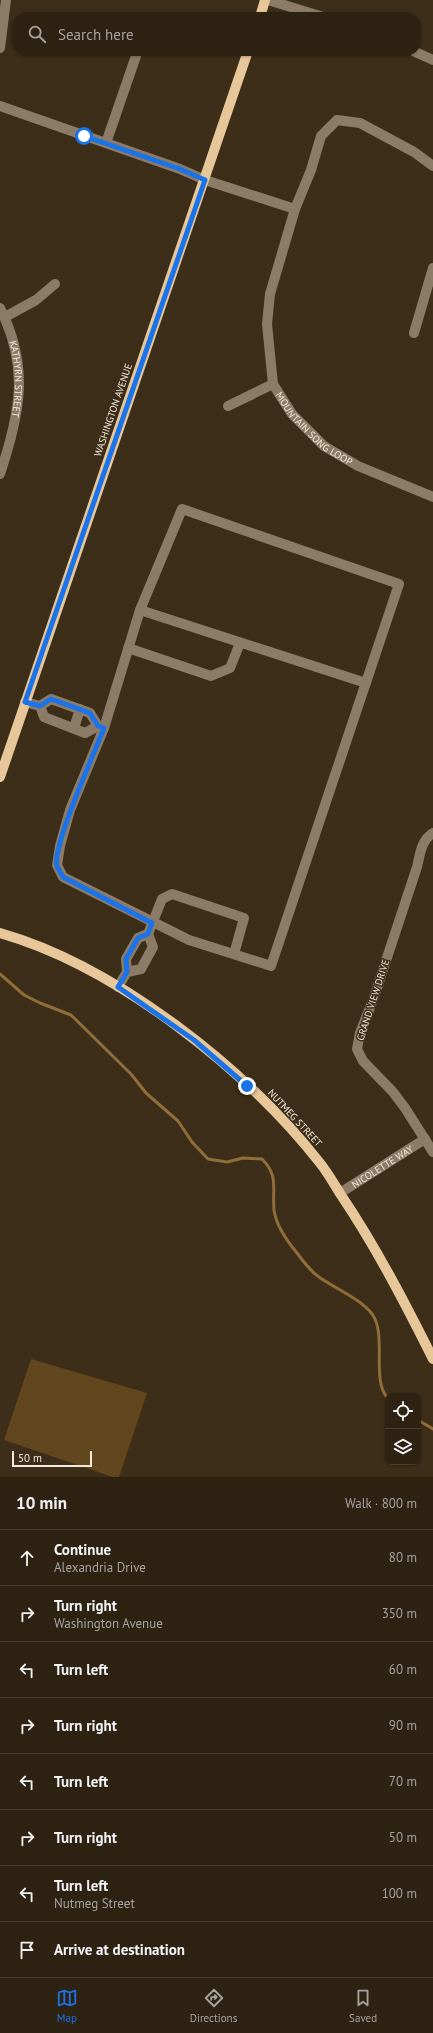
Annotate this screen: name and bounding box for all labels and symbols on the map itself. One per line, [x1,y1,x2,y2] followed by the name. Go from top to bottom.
[75,127,93,145] route start
[7,339,25,419] street label: KATHYRN STREET
[91,362,135,458] street label: WASHINGTON AVENUE
[273,389,355,468] street label: MOUNTAIN SONG LOOP
[354,958,392,1042] street label: GRAND VIEW DRIVE
[238,1077,256,1095] route end
[265,1087,325,1150] street label: NUTMEG STREET
[349,1142,416,1191] street label: NICOLETTE WAY
[12,1449,92,1468] scale bar

